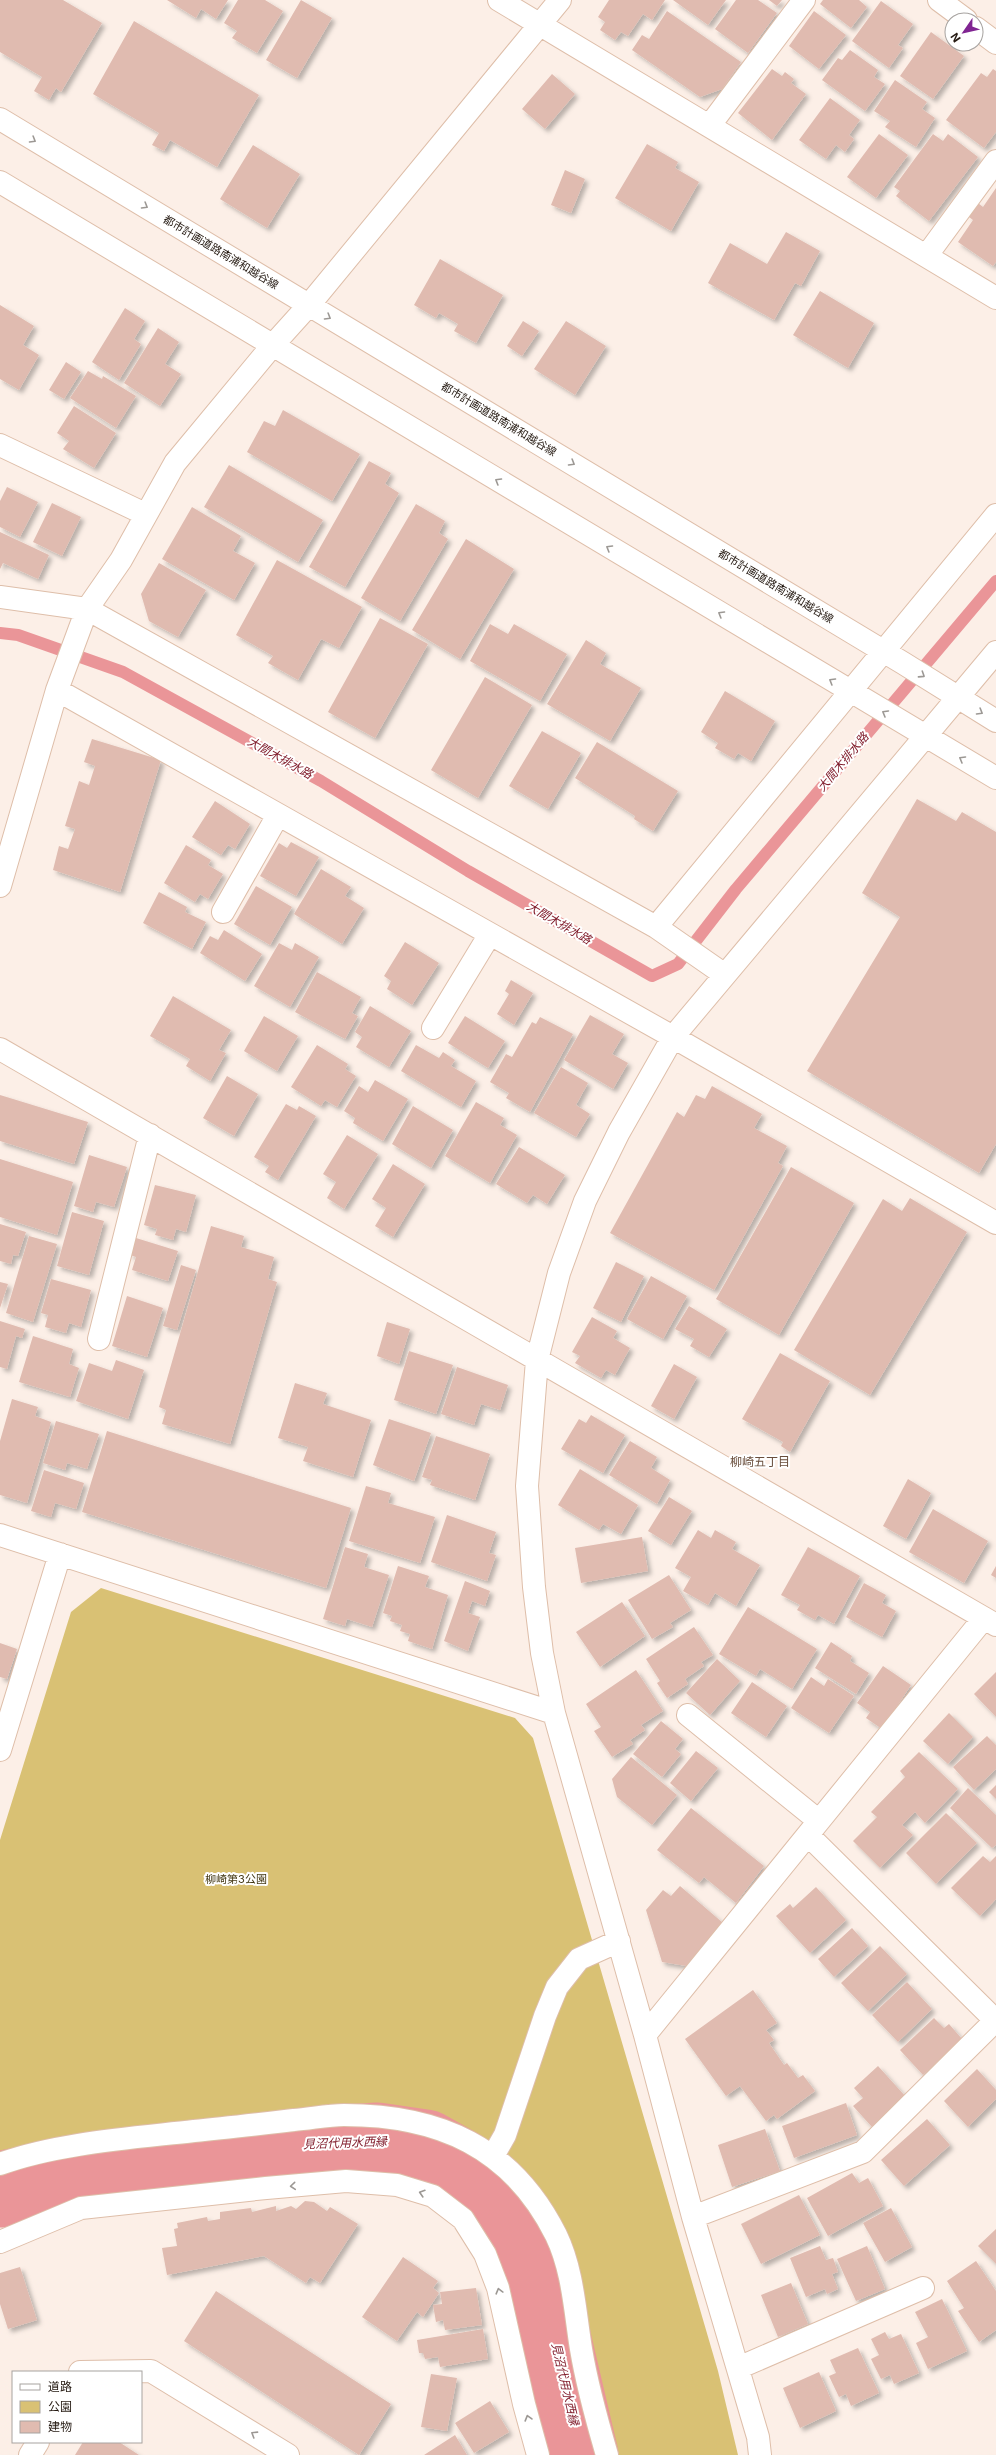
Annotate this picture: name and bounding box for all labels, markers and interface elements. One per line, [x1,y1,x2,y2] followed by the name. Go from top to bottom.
[944,12,984,52] north arrow
[948,30,964,45] text: N
[29,135,36,142] one-way arrow
[141,202,148,209] one-way arrow
[161,212,281,292] street label: 都市計画道路南浦和越谷線
[324,312,331,319] one-way arrow
[439,379,559,459] street label: 都市計画道路南浦和越谷線
[568,458,575,466] one-way arrow
[494,478,502,485] one-way arrow
[606,545,613,552] one-way arrow
[716,546,836,626] street label: 都市計画道路南浦和越谷線
[718,612,725,619] one-way arrow
[918,670,925,678] one-way arrow
[829,678,836,686] one-way arrow
[976,707,983,714] one-way arrow
[883,710,890,718] one-way arrow
[814,729,872,794] water label: 大間木排水路
[245,734,316,782] water label: 大間木排水路
[959,756,966,763] one-way arrow
[524,898,595,948] water label: 大間木排水路
[730,1454,790,1469] district label: 柳崎五丁目
[205,1872,267,1886] park label: 柳崎第3公園
[303,2133,389,2151] water label: 見沼代用水西縁
[290,2181,296,2190] one-way arrow
[418,2189,425,2198] one-way arrow
[495,2288,503,2294] one-way arrow
[549,2341,583,2428] water label: 見沼代用水西縁
[12,2371,142,2443] legend
[48,2379,72,2394] text: 道路
[48,2399,72,2414] text: 公園
[524,2414,533,2421] one-way arrow
[48,2419,72,2434] text: 建物
[251,2432,258,2439] one-way arrow

